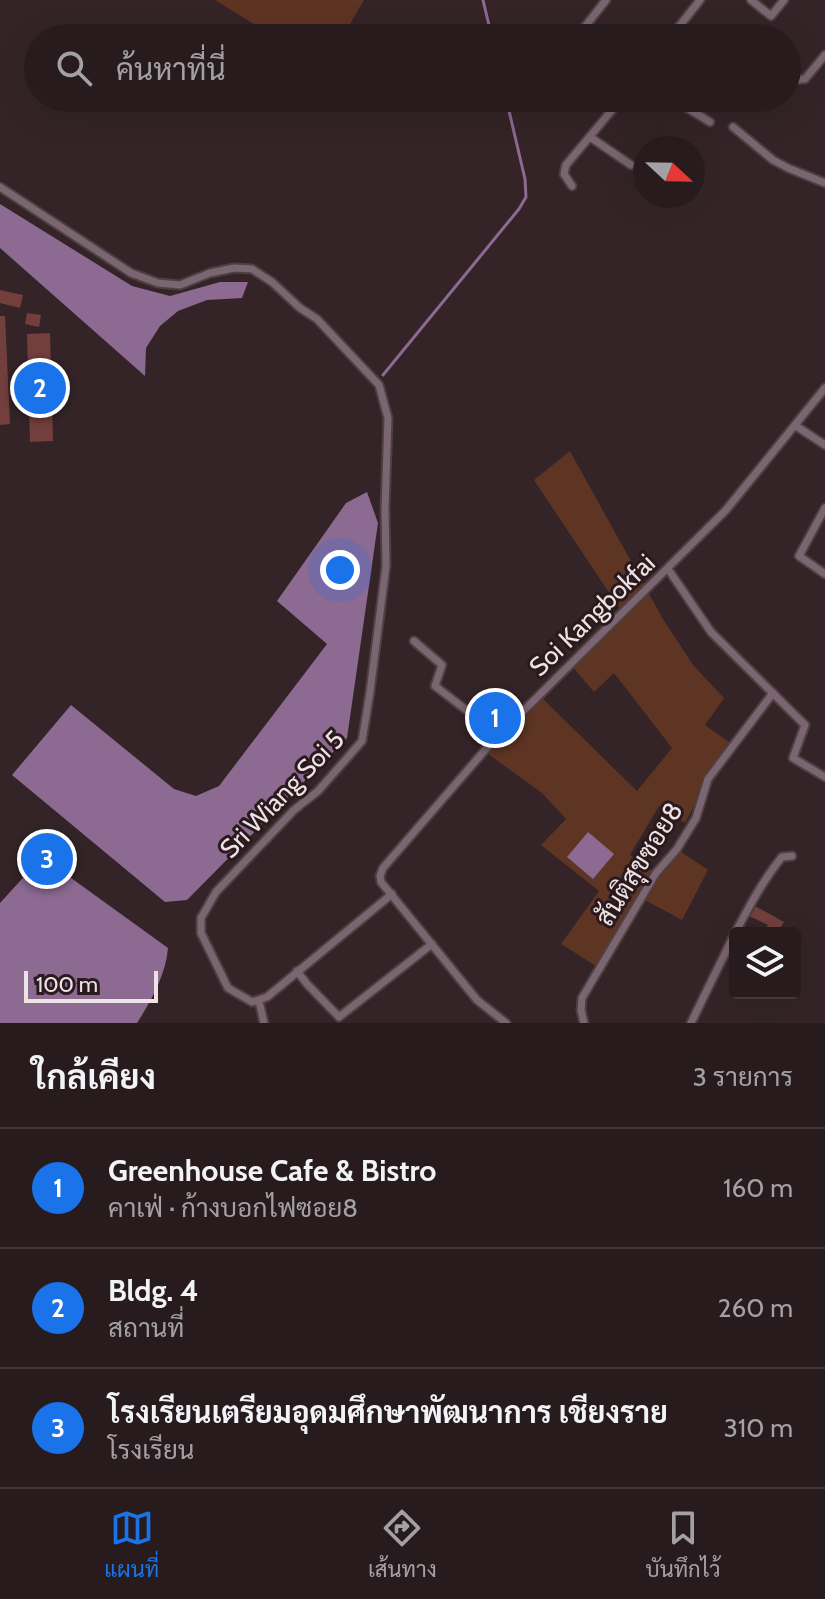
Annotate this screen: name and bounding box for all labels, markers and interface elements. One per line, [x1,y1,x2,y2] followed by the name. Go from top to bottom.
[24,24,801,112] search box
[52,46,96,90] icon: search
[116,51,226,88] text: ค้นหาที่นี่
[633,136,705,208] north arrow
[14,358,66,418] pin: 2
[522,547,662,683] street label: Soi Kangbokfai
[320,550,360,590] your location
[469,688,521,748] pin: 1
[213,723,351,865] street label: Sri Wiang Soi 5
[588,796,691,933] street label: สันติสุขซอย8
[21,829,73,889] pin: 3
[729,927,801,999] map controls
[729,927,801,999] button: layers
[24,967,158,1003] scale bar
[36,971,98,998] text: 100 m
[32,1056,156,1098] text: ใกล้เคียง
[693,1061,793,1093] text: 3 รายการ
[108,1152,436,1189] text: Greenhouse Cafe & Bistro
[53,1172,63,1204] text: 1
[723,1172,793,1204] text: 160 m
[108,1192,358,1224] text: คาเฟ่ · ก้างบอกไฟซอย8
[108,1272,199,1309] text: Bldg. 4
[51,1292,65,1324] text: 2
[718,1292,793,1324] text: 260 m
[108,1312,184,1344] text: สถานที่
[108,1394,668,1431] text: โรงเรียนเตรียมอุดมศึกษาพัฒนาการ เชียงราย
[51,1412,65,1444] text: 3
[724,1412,793,1444] text: 310 m
[108,1434,194,1466] text: โรงเรียน
[104,1506,159,1583] tab: แผนที่
[368,1506,437,1583] tab: เส้นทาง
[645,1506,721,1583] tab: บันทึกไว้

